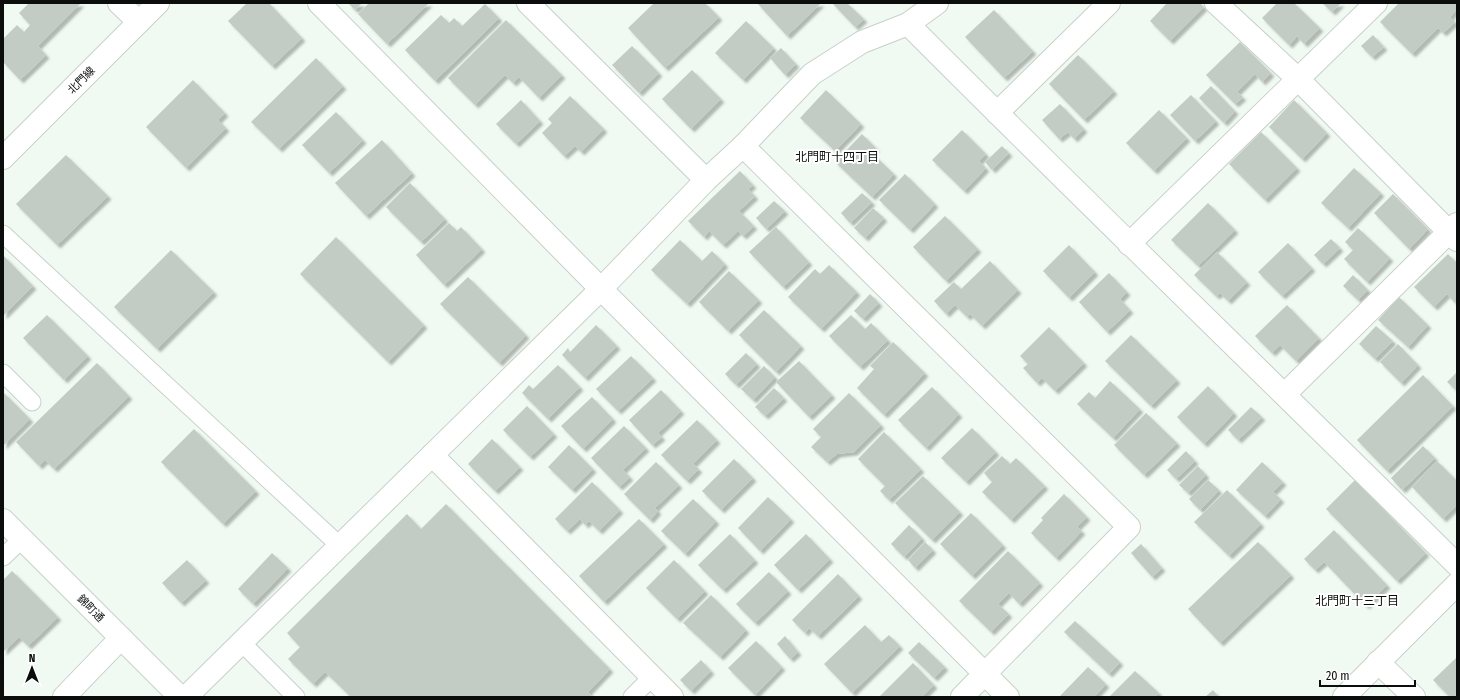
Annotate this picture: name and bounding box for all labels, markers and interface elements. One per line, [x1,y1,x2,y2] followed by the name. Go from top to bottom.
[65,64,98,97] street label: 北門線
[795,150,879,164] district label: 北門町十四丁目
[74,592,107,625] street label: 錦町通
[1315,594,1399,608] district label: 北門町十三丁目
[12,648,52,688] north arrow
[29,652,35,665] text: N
[1320,662,1415,688] scale bar
[1326,669,1350,683] text: 20 m

